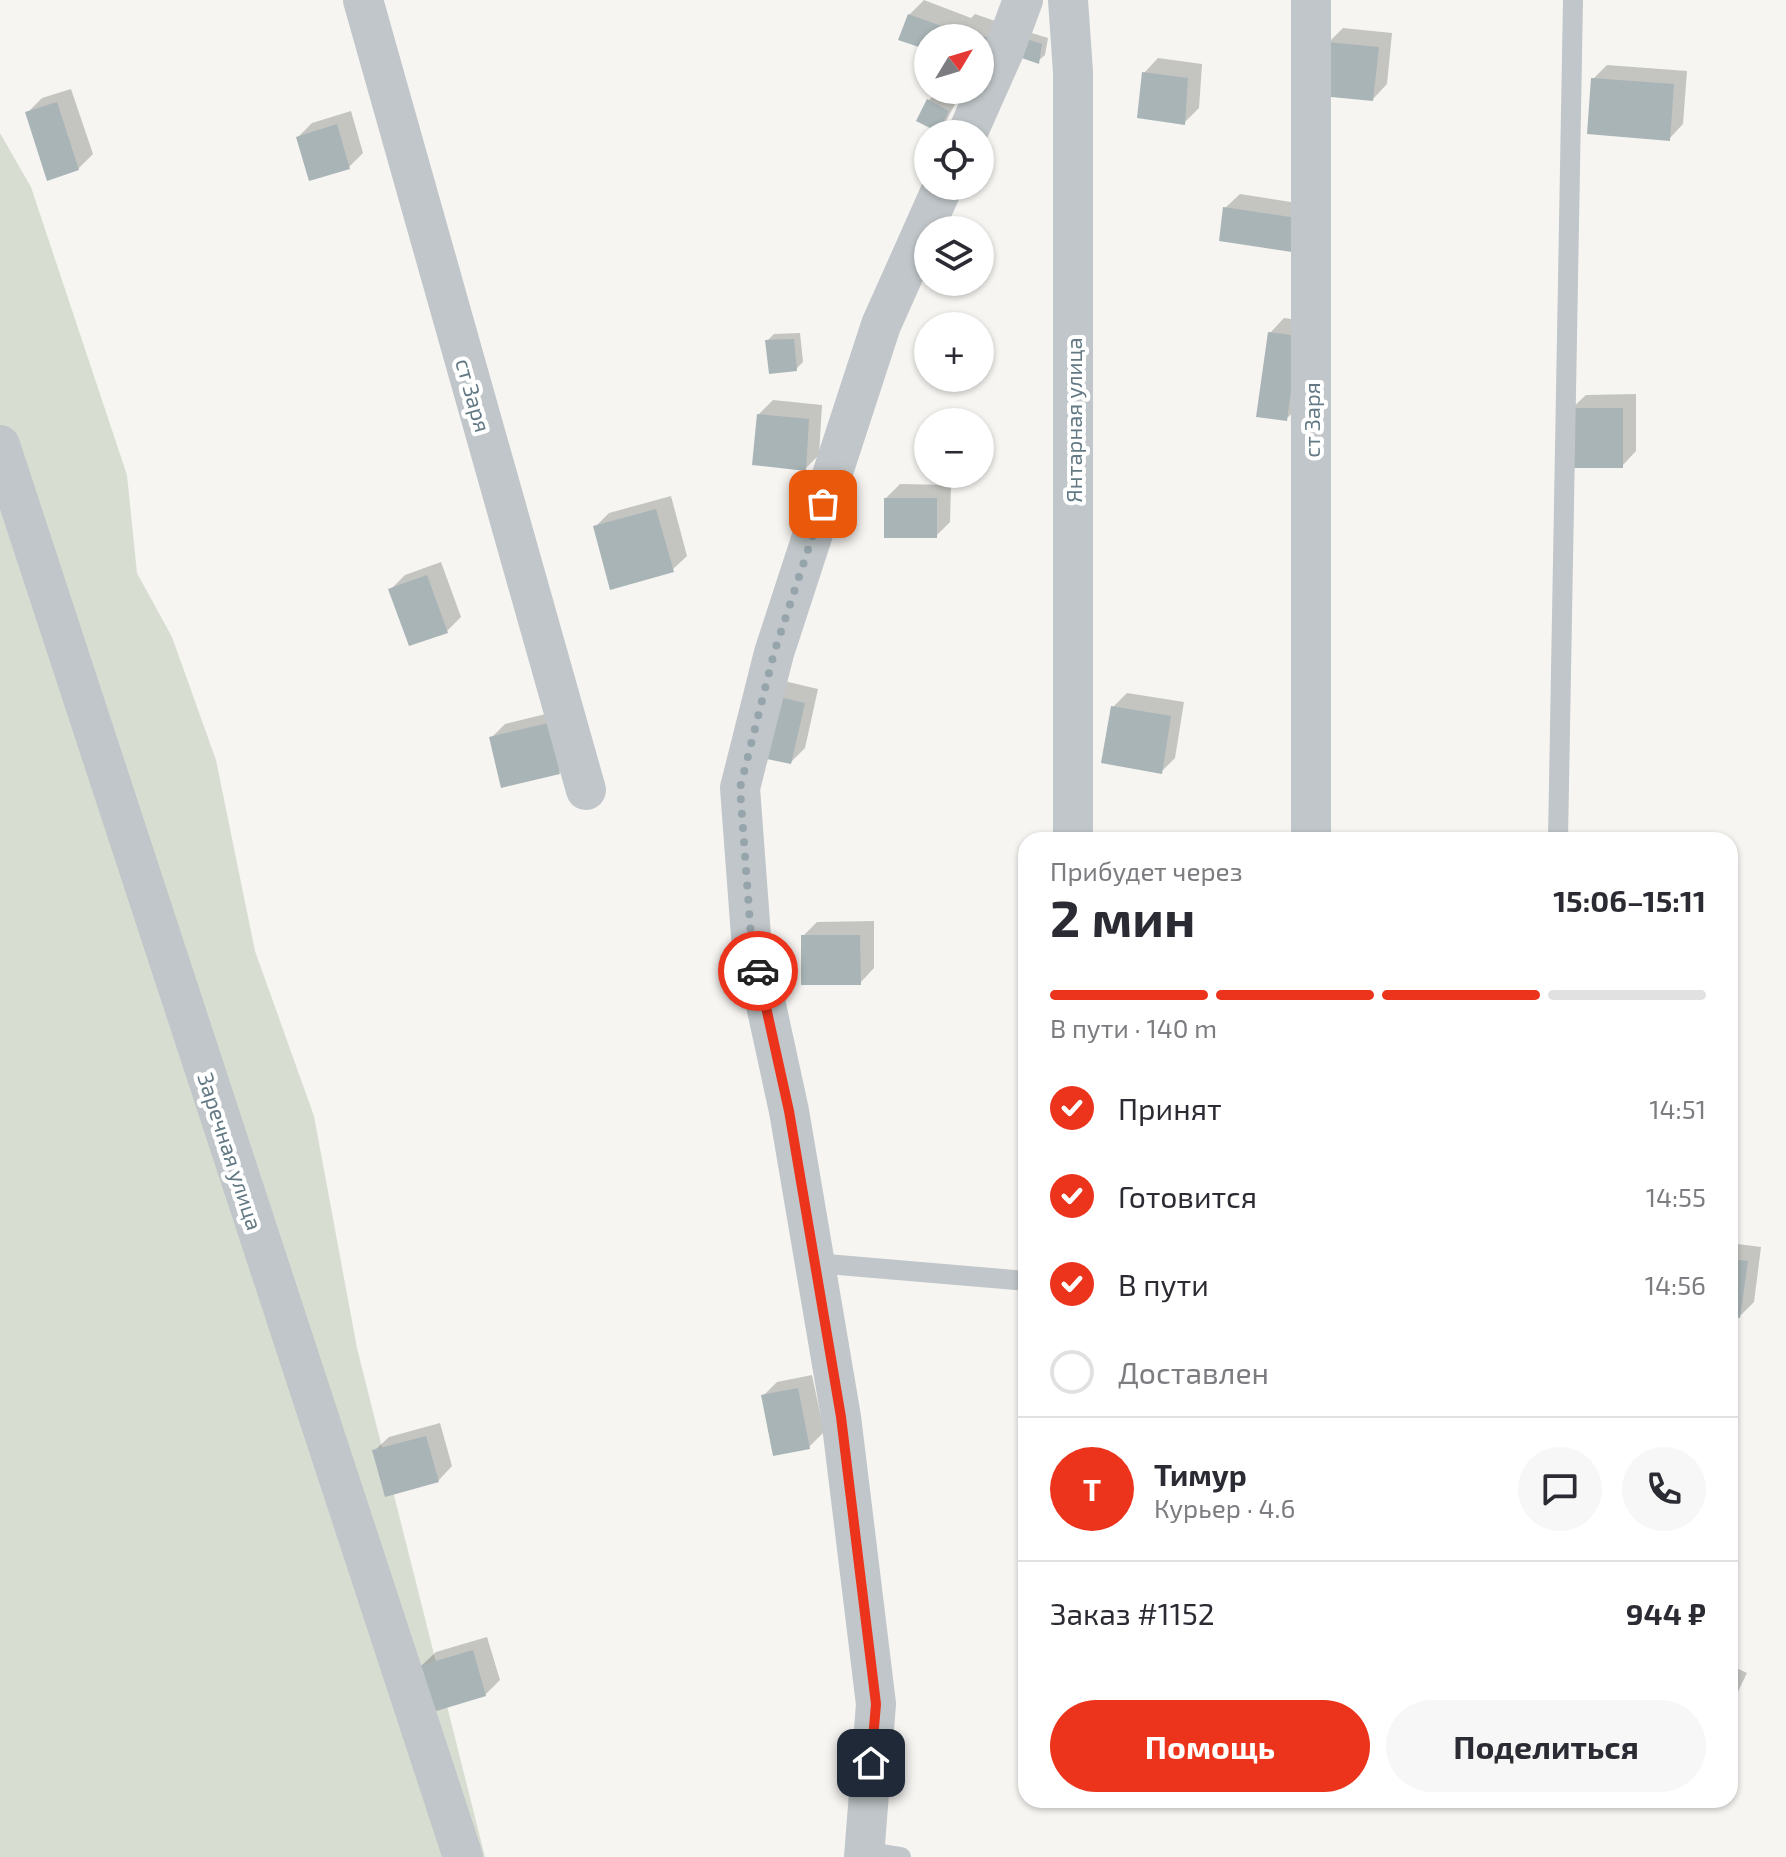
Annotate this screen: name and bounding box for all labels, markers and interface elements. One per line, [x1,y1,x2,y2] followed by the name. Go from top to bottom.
[914,24,994,104] north arrow
[914,24,994,488] map controls
[914,120,994,200] button: locate
[914,216,994,296] button: layers
[914,312,994,392] button: +
[1060,337,1087,503] street label: Янтарная улица
[451,355,497,435] street label: ст Заря
[1298,382,1324,458] street label: ст Заря
[914,408,994,488] button: −
[789,470,857,538] pin
[801,482,845,526] icon: bag
[1050,855,1243,886] text: Прибудет через
[1553,882,1706,918] text: 15:06–15:11
[1050,885,1195,947] text: 2 мин
[718,931,798,1011] courier
[736,949,780,993] icon: car
[1050,1012,1217,1043] text: В пути · 140 m
[192,1069,269,1233] street label: Заречная улица
[1050,1086,1094,1130] icon: check
[1118,1090,1222,1126] text: Принят
[1649,1093,1706,1124] text: 14:51
[1050,1174,1094,1218] icon: check
[1118,1178,1257,1214] text: Готовится
[1646,1181,1706,1212] text: 14:55
[1050,1262,1094,1306] icon: check
[1118,1266,1209,1302] text: В пути
[1645,1269,1706,1300] text: 14:56
[1118,1354,1269,1390] text: Доставлен
[1518,1447,1602,1531] button: chat
[1622,1447,1706,1531] button: phone
[1154,1456,1247,1492] text: Тимур
[1083,1471,1101,1507] text: Т
[1154,1492,1295,1523] text: Курьер · 4.6
[1050,1595,1215,1631] text: Заказ #1152
[1626,1595,1706,1631] text: 944 ₽
[1050,1700,1370,1792] button: Помощь
[1386,1700,1706,1792] button: Поделиться
[837,1729,905,1797] pin
[849,1741,893,1785] icon: home

